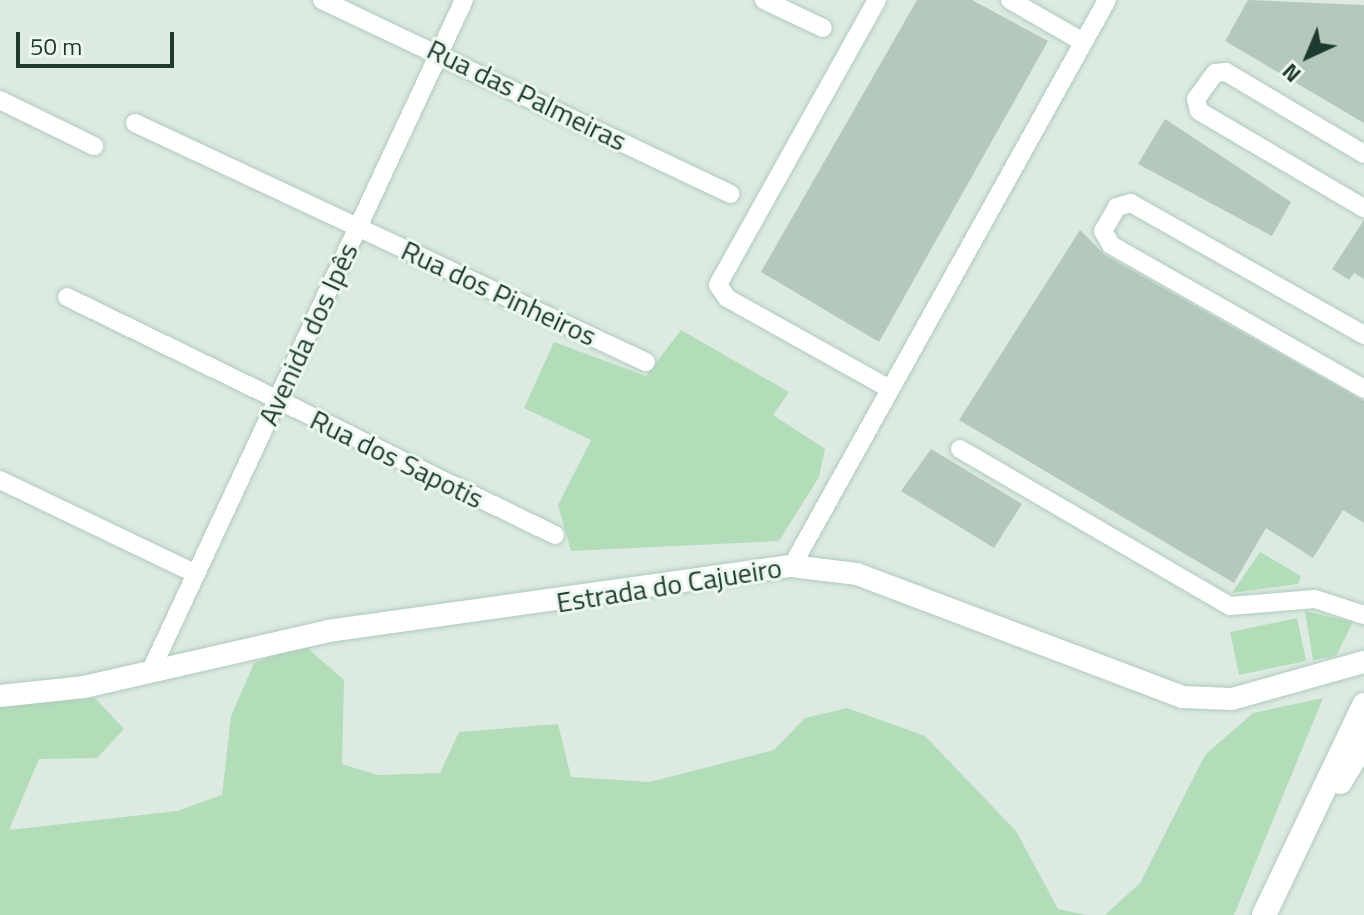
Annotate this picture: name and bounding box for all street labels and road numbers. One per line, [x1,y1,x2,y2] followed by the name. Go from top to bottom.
[422,32,632,158] street label: Rua das Palmeiras
[396,233,602,353] street label: Rua dos Pinheiros
[251,237,365,431] street label: Avenida dos Ipês
[305,403,489,515] street label: Rua dos Sapotis
[554,551,784,619] street label: Estrada do Cajueiro

